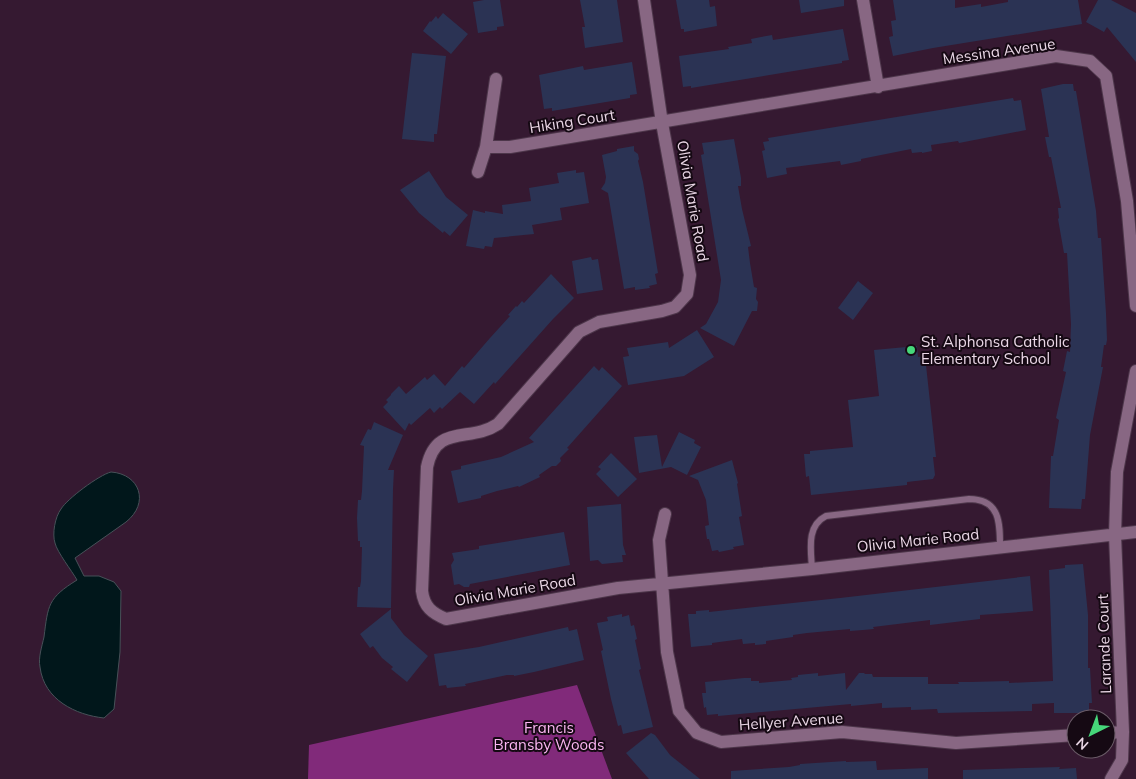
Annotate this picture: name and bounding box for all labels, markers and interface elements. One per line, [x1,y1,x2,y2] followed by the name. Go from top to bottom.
[942,34,1056,68] street label: Messina Avenue
[528,105,616,137] street label: Hiking Court
[673,139,713,263] street label: Olivia Marie Road
[921,332,1069,368] place label: St. Alphonsa Catholic Elementary School
[905,344,917,356] marker: St. Alphonsa Catholic Elementary School
[856,524,980,556] street label: Olivia Marie Road
[453,570,577,610] street label: Olivia Marie Road
[1093,594,1115,694] street label: Larande Court
[738,708,844,734] street label: Hellyer Avenue
[1066,709,1116,759] north arrow
[494,718,604,754] park label: Francis Bransby Woods
[1072,733,1092,754] text: N

